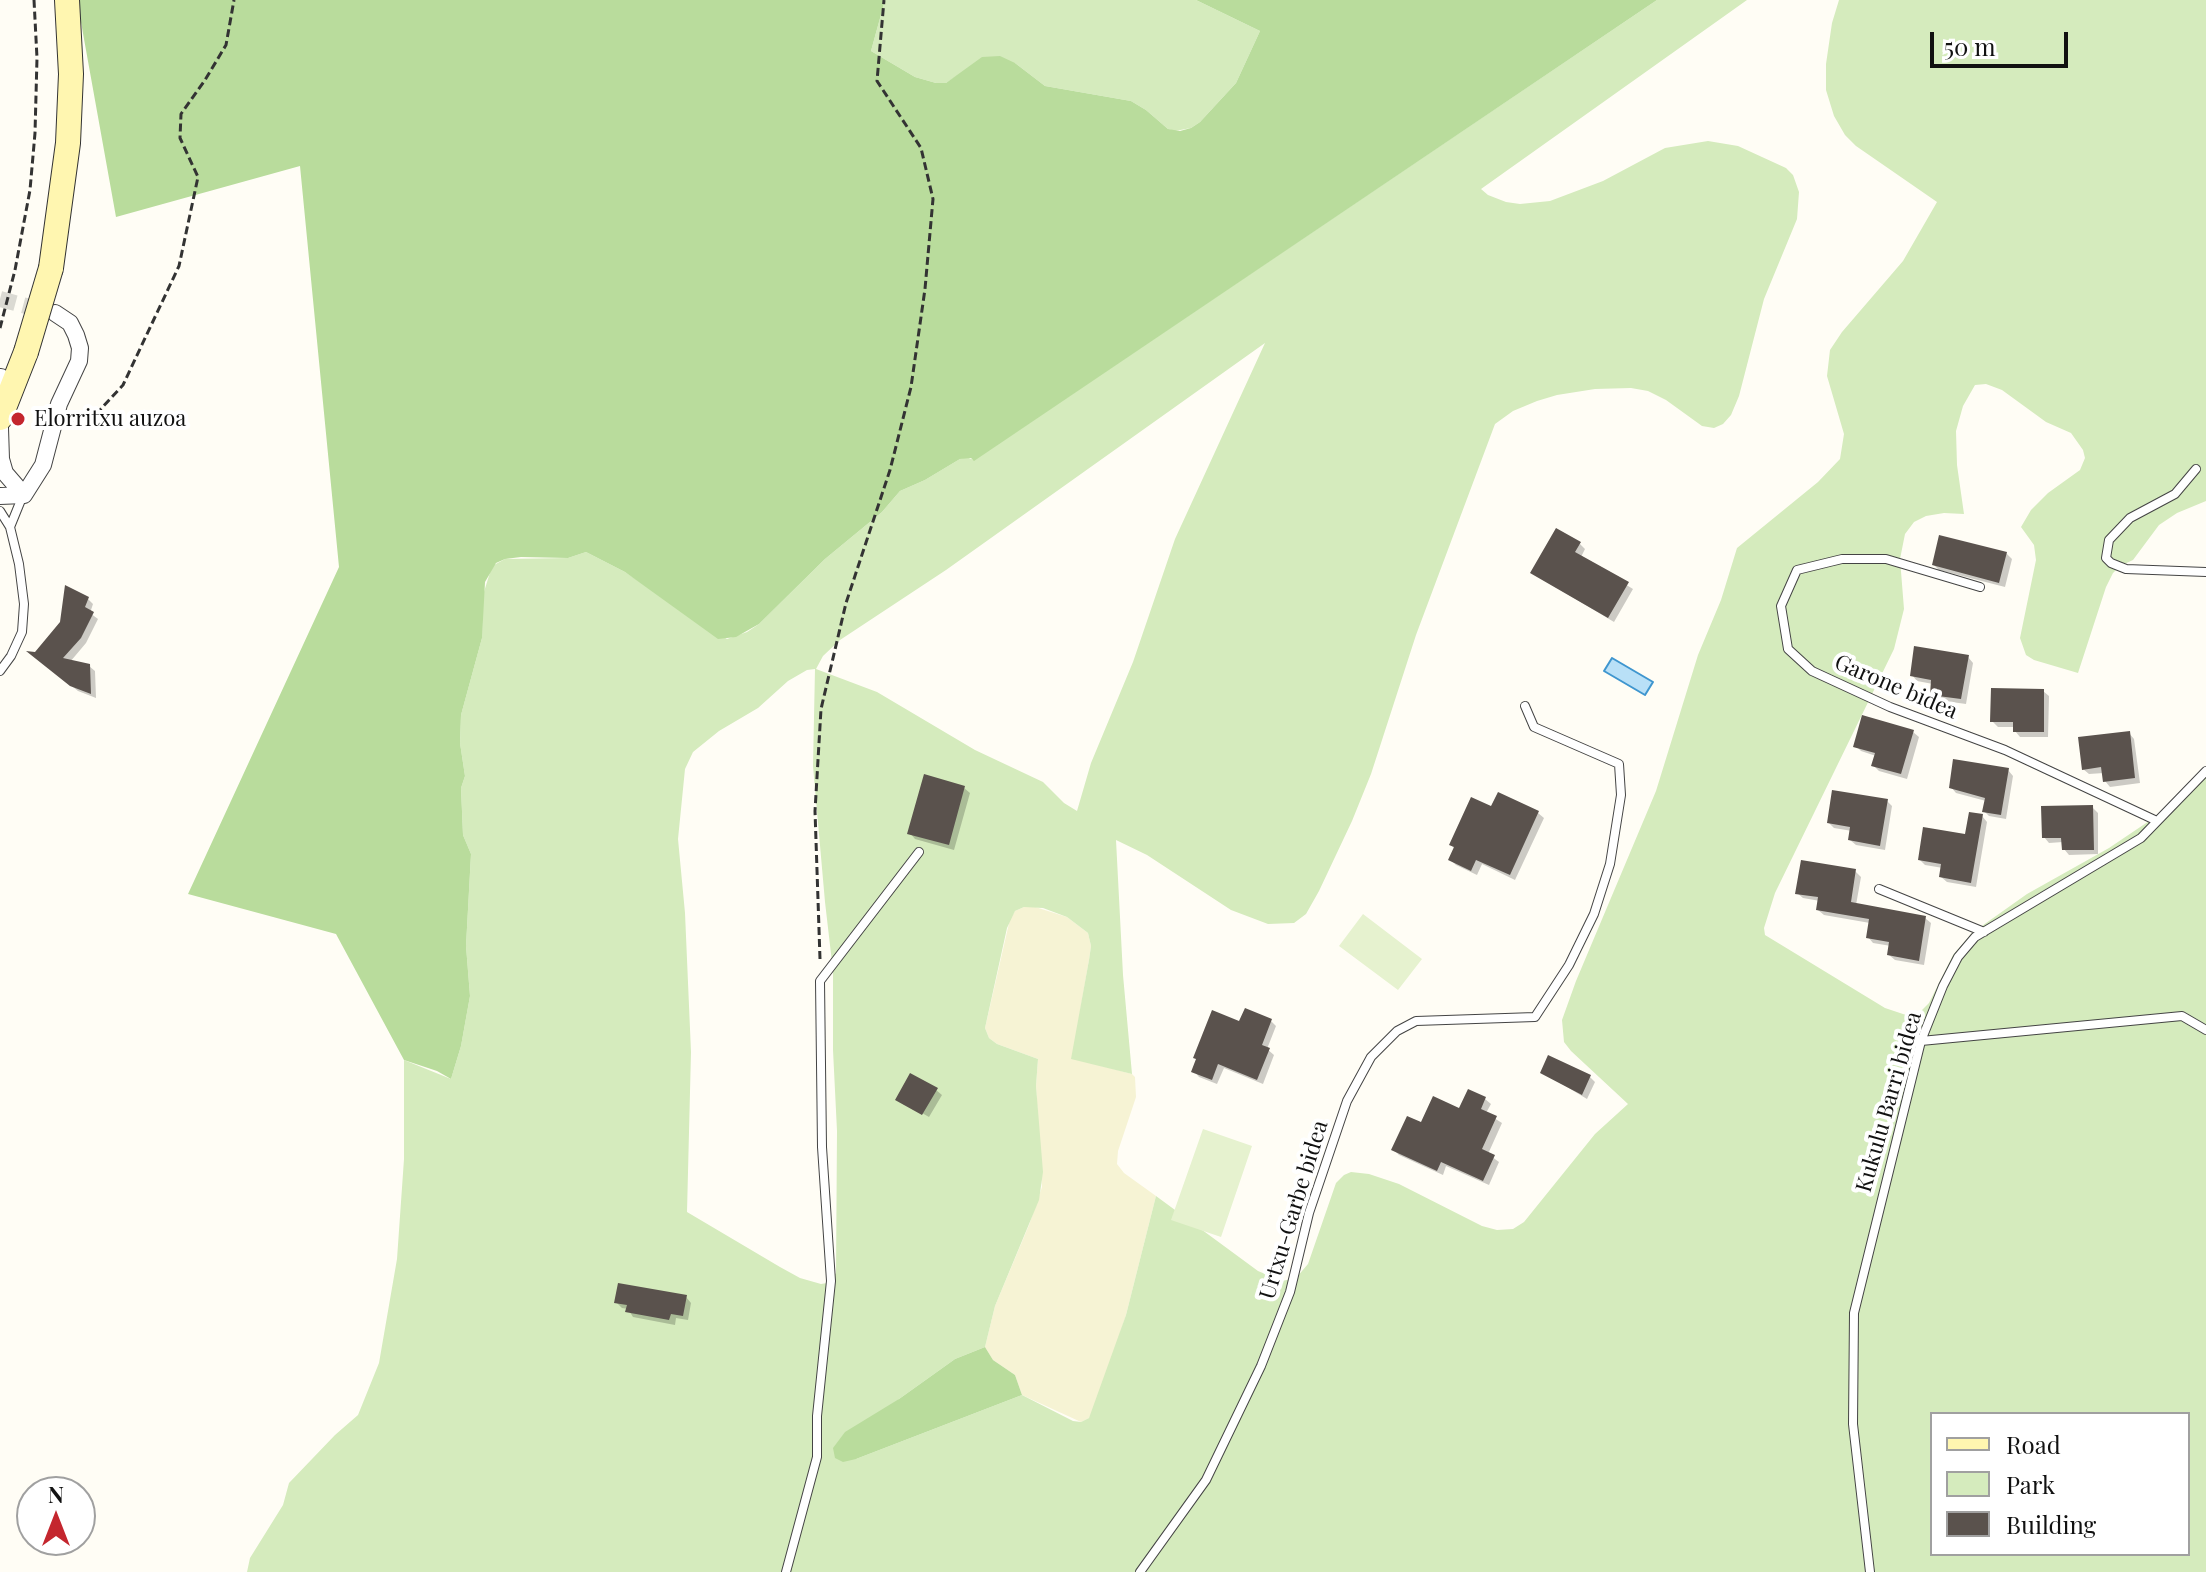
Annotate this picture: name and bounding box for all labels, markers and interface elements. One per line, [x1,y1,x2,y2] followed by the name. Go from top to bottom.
[1934,16,2072,66] scale bar
[1944,30,1996,62] text: 50 m
[34,406,186,432] place label: Elorritxu auzoa
[9,410,27,428] marker: Elorritxu auzoa
[1830,649,1962,725] street label: Garone bidea
[1851,1009,1927,1195] street label: Kukulu Barri bidea
[1254,1117,1334,1303] street label: Urtxu-Garbe bidea
[1930,1412,2190,1556] legend
[2006,1428,2061,1460] text: Road
[2006,1468,2055,1500] text: Park
[16,1476,96,1556] north arrow
[48,1479,64,1509] text: N
[2006,1508,2096,1540] text: Building

